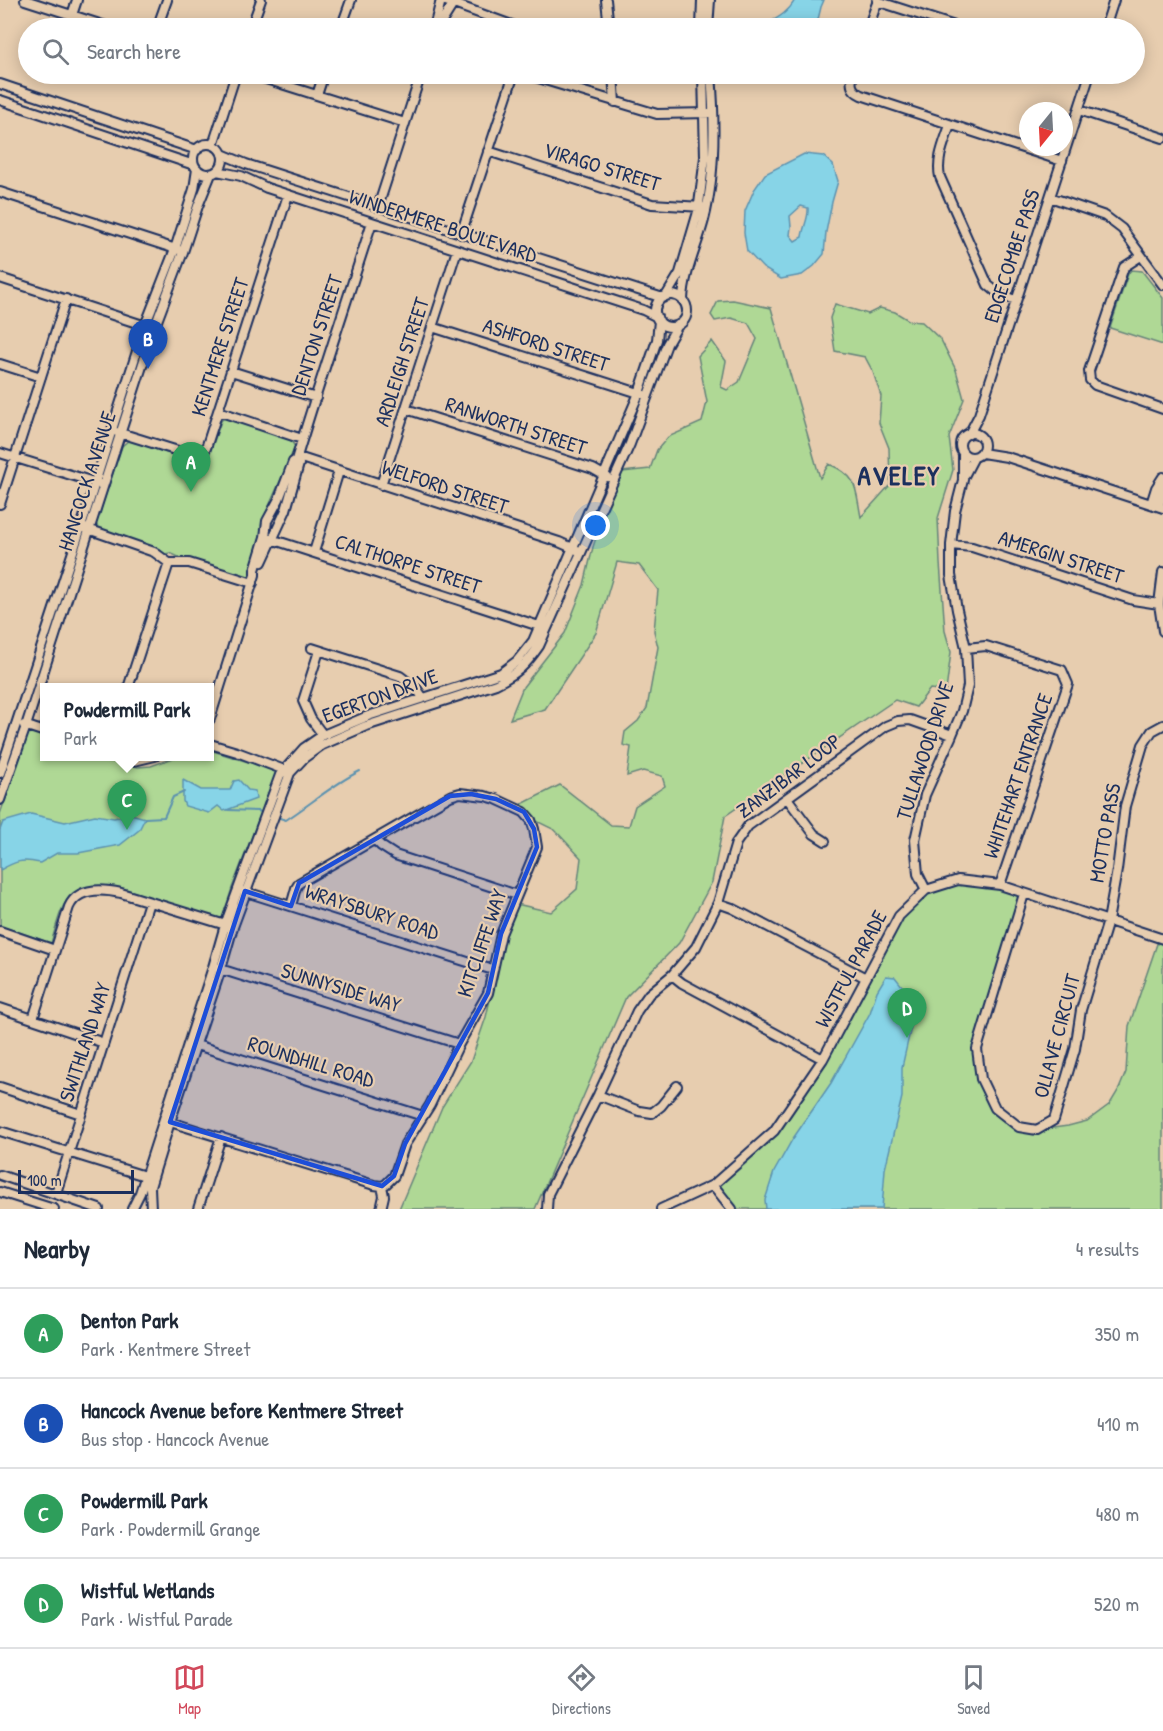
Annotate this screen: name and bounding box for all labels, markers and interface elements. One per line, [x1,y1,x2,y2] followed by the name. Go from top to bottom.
[18,18,1145,84] search box
[39,35,72,68] icon: search
[87,36,181,66] text: Search here
[1019,102,1073,156] north arrow
[540,135,665,198] street label: VIRAGO STREET
[346,181,541,270] street label: WINDERMERE BOULEVARD
[976,185,1047,326] street label: EDGECOMBE PASS
[283,270,350,399] street label: DENTON STREET
[183,273,256,420] street label: KENTMERE STREET
[367,293,436,430] street label: ARDLEIGH STREET
[479,310,614,379] street label: ASHFORD STREET
[128,320,168,369] pin: B
[442,389,592,462] street label: RANWORTH STREET
[50,407,123,554] street label: HANCOCK AVENUE
[172,442,210,492] pin: A
[378,452,513,521] street label: WELFORD STREET
[857,457,941,493] district label: AVELEY
[581,511,610,540] your location
[995,523,1129,591] street label: AMERGIN STREET
[331,526,486,601] street label: CALTHORPE STREET
[318,661,442,730] street label: EGERTON DRIVE
[889,678,961,824] street label: TULLAWOOD DRIVE
[40,683,214,761] popup
[976,689,1059,862] street label: WHITEHART ENTRANCE
[64,694,190,724] text: Powdermill Park
[64,724,97,751] text: Park
[730,727,847,825] street label: ZANZIBAR LOOP
[108,780,146,830] pin: C
[1082,781,1128,885] street label: MOTTO PASS
[302,876,443,947] street label: WRAYSBURY ROAD
[450,884,514,1001] street label: KITCLIFFE WAY
[808,905,894,1032] street label: WISTFUL PARADE
[278,956,405,1020] street label: SUNNYSIDE WAY
[1026,970,1087,1101] street label: OLLAVE CIRCUIT
[52,978,118,1105] street label: SWITHLAND WAY
[888,988,926,1038] pin: D
[244,1029,378,1094] street label: ROUNDHILL ROAD
[18,1167,134,1194] scale bar
[27,1169,62,1191] text: 100 m
[24,1231,90,1266] text: Nearby
[1076,1235,1139,1262] text: 4 results
[81,1305,178,1335] text: Denton Park
[39,1320,48,1347] text: A
[1094,1320,1139,1347] text: 350 m
[81,1335,250,1362] text: Park · Kentmere Street
[81,1395,403,1425] text: Hancock Avenue before Kentmere Street
[38,1410,49,1437] text: B
[1097,1410,1139,1437] text: 410 m
[81,1425,269,1452] text: Bus stop · Hancock Avenue
[81,1485,208,1515] text: Powdermill Park
[38,1500,49,1527] text: C
[1096,1500,1139,1527] text: 480 m
[81,1515,260,1542] text: Park · Powdermill Grange
[81,1575,214,1605] text: Wistful Wetlands
[39,1590,48,1617] text: D
[1094,1590,1139,1617] text: 520 m
[81,1605,233,1632] text: Park · Wistful Parade
[173,1661,206,1719] tab: Map
[552,1661,611,1719] tab: Directions
[957,1661,990,1719] tab: Saved

